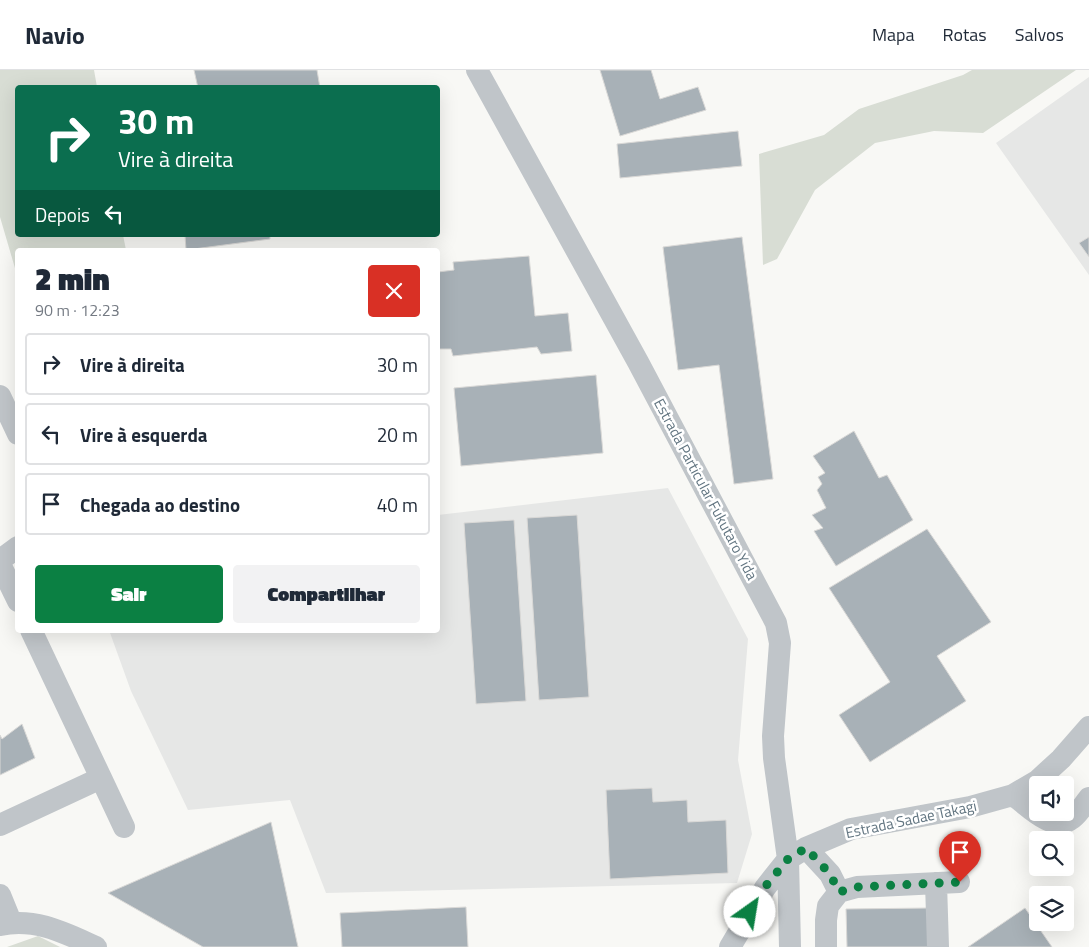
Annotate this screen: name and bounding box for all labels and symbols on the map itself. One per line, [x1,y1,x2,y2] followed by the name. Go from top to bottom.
[648,394,764,584] street label: Estrada Particular Fukutaro Yida
[843,794,979,844] street label: Estrada Sadae Takagi
[939,831,981,882] pin
[723,885,775,937] position arrow

